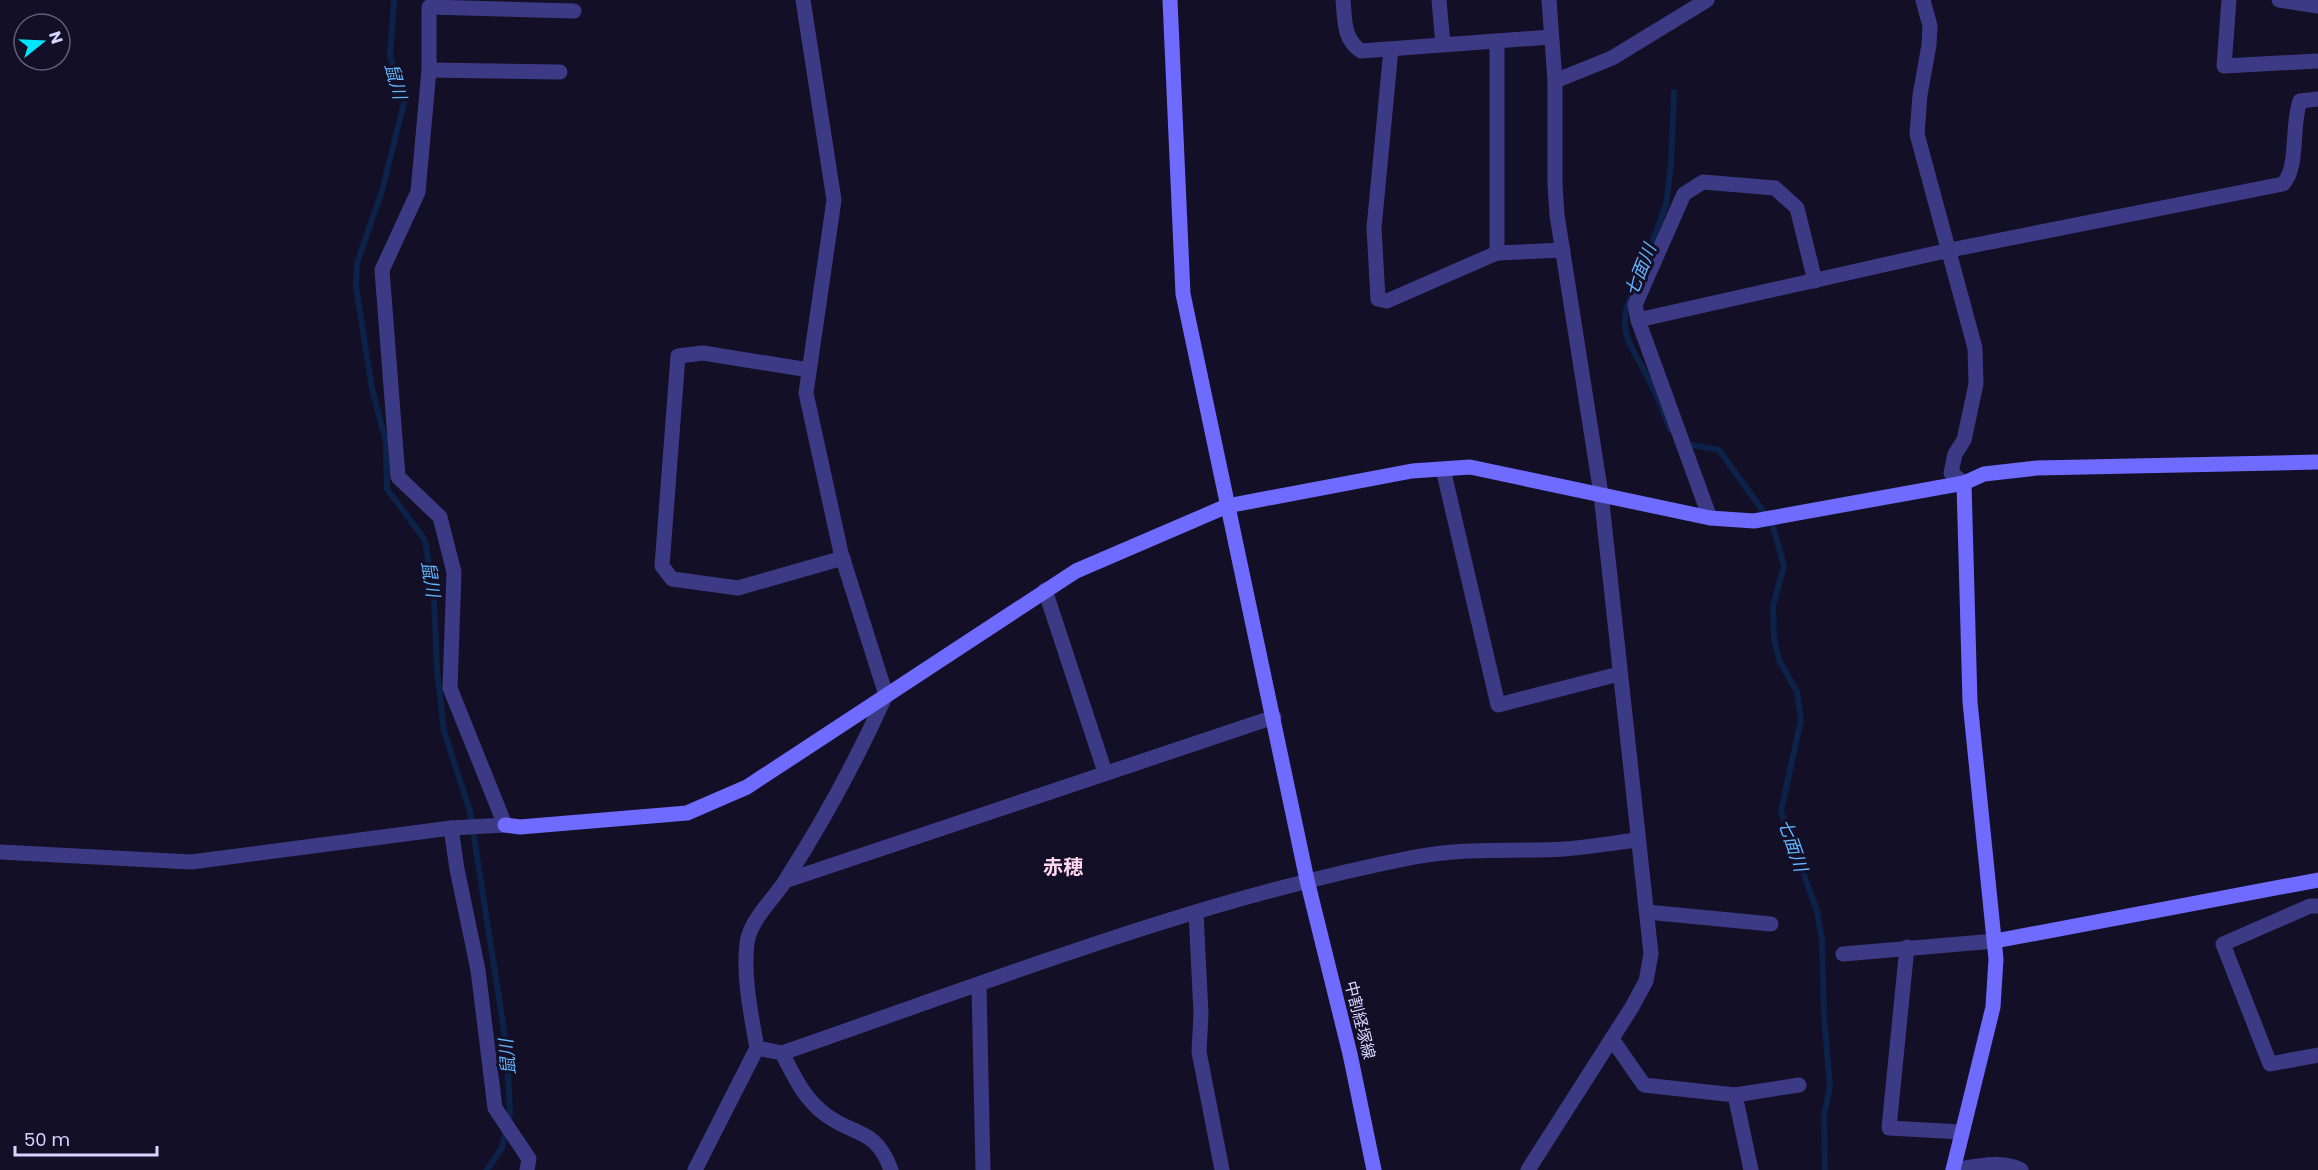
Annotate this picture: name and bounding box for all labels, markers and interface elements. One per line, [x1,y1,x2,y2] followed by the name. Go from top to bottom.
[12,12,72,72] north arrow
[43,28,69,47] text: N
[379,60,413,104] water label: 鼠川
[1618,238,1662,300] water label: 七面川
[416,559,446,601] water label: 鼠川
[1772,815,1814,876] water label: 七面川
[1043,853,1084,881] district label: 赤穂
[1339,978,1381,1062] street label: 中割経塚線
[493,1036,521,1076] water label: 鼠川
[15,1119,158,1157] scale bar
[24,1127,70,1152] text: 50 m

